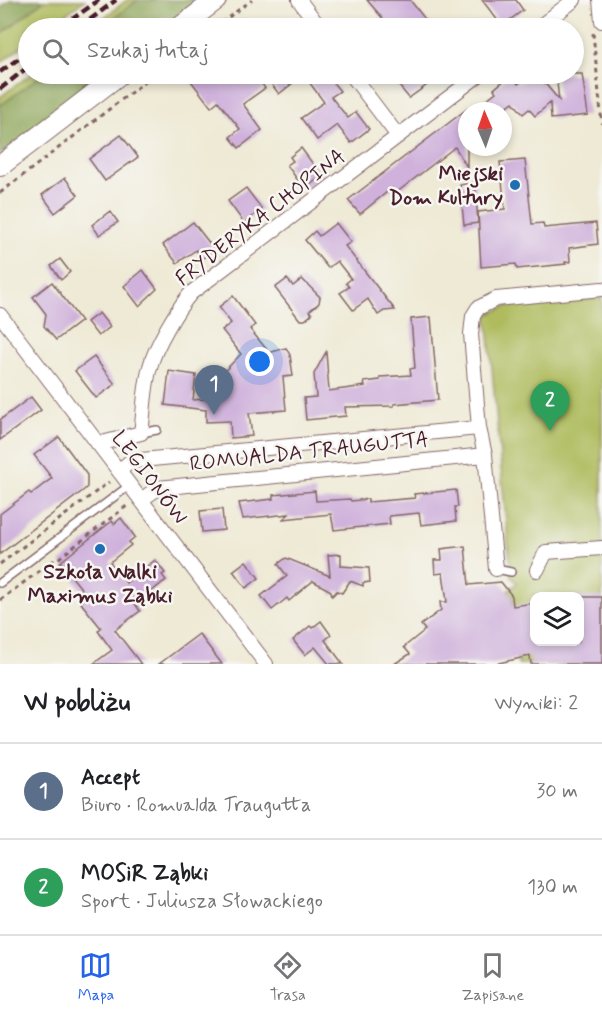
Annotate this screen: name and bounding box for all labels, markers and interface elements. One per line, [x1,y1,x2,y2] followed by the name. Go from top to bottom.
[18,18,584,84] search box
[39,35,72,68] icon: search
[87,37,209,65] text: Szukaj tutaj
[458,102,512,156] north arrow
[170,143,351,293] street label: FRYDERYKA CHOPINA
[389,160,503,212] place label: Miejski Dom Kultury
[508,178,522,192] marker: Miejski Dom Kultury
[245,347,274,376] your location
[194,366,234,415] pin: 1
[530,382,570,431] pin: 2
[105,425,193,530] street label: LEGIONÓW
[188,426,430,478] street label: ROMUALDA TRAUGUTTA
[93,542,107,556] marker: Szkoła Walki Maximus Ząbki
[28,558,173,610] place label: Szkoła Walki Maximus Ząbki
[530,592,584,646] map controls
[530,592,584,646] button: layers
[24,686,130,720] text: W pobliżu
[494,690,578,717] text: Wyniki: 2
[81,764,140,792] text: Accept
[39,778,48,805] text: 1
[536,778,578,805] text: 30 m
[81,792,311,819] text: Biuro · Romualda Traugutta
[81,860,208,888] text: MOSiR Ząbki
[39,874,48,901] text: 2
[527,874,578,901] text: 130 m
[81,888,323,915] text: Sport · Juliusza Słowackiego
[78,949,114,1006] tab: Mapa
[270,949,306,1006] tab: Trasa
[461,949,524,1006] tab: Zapisane

